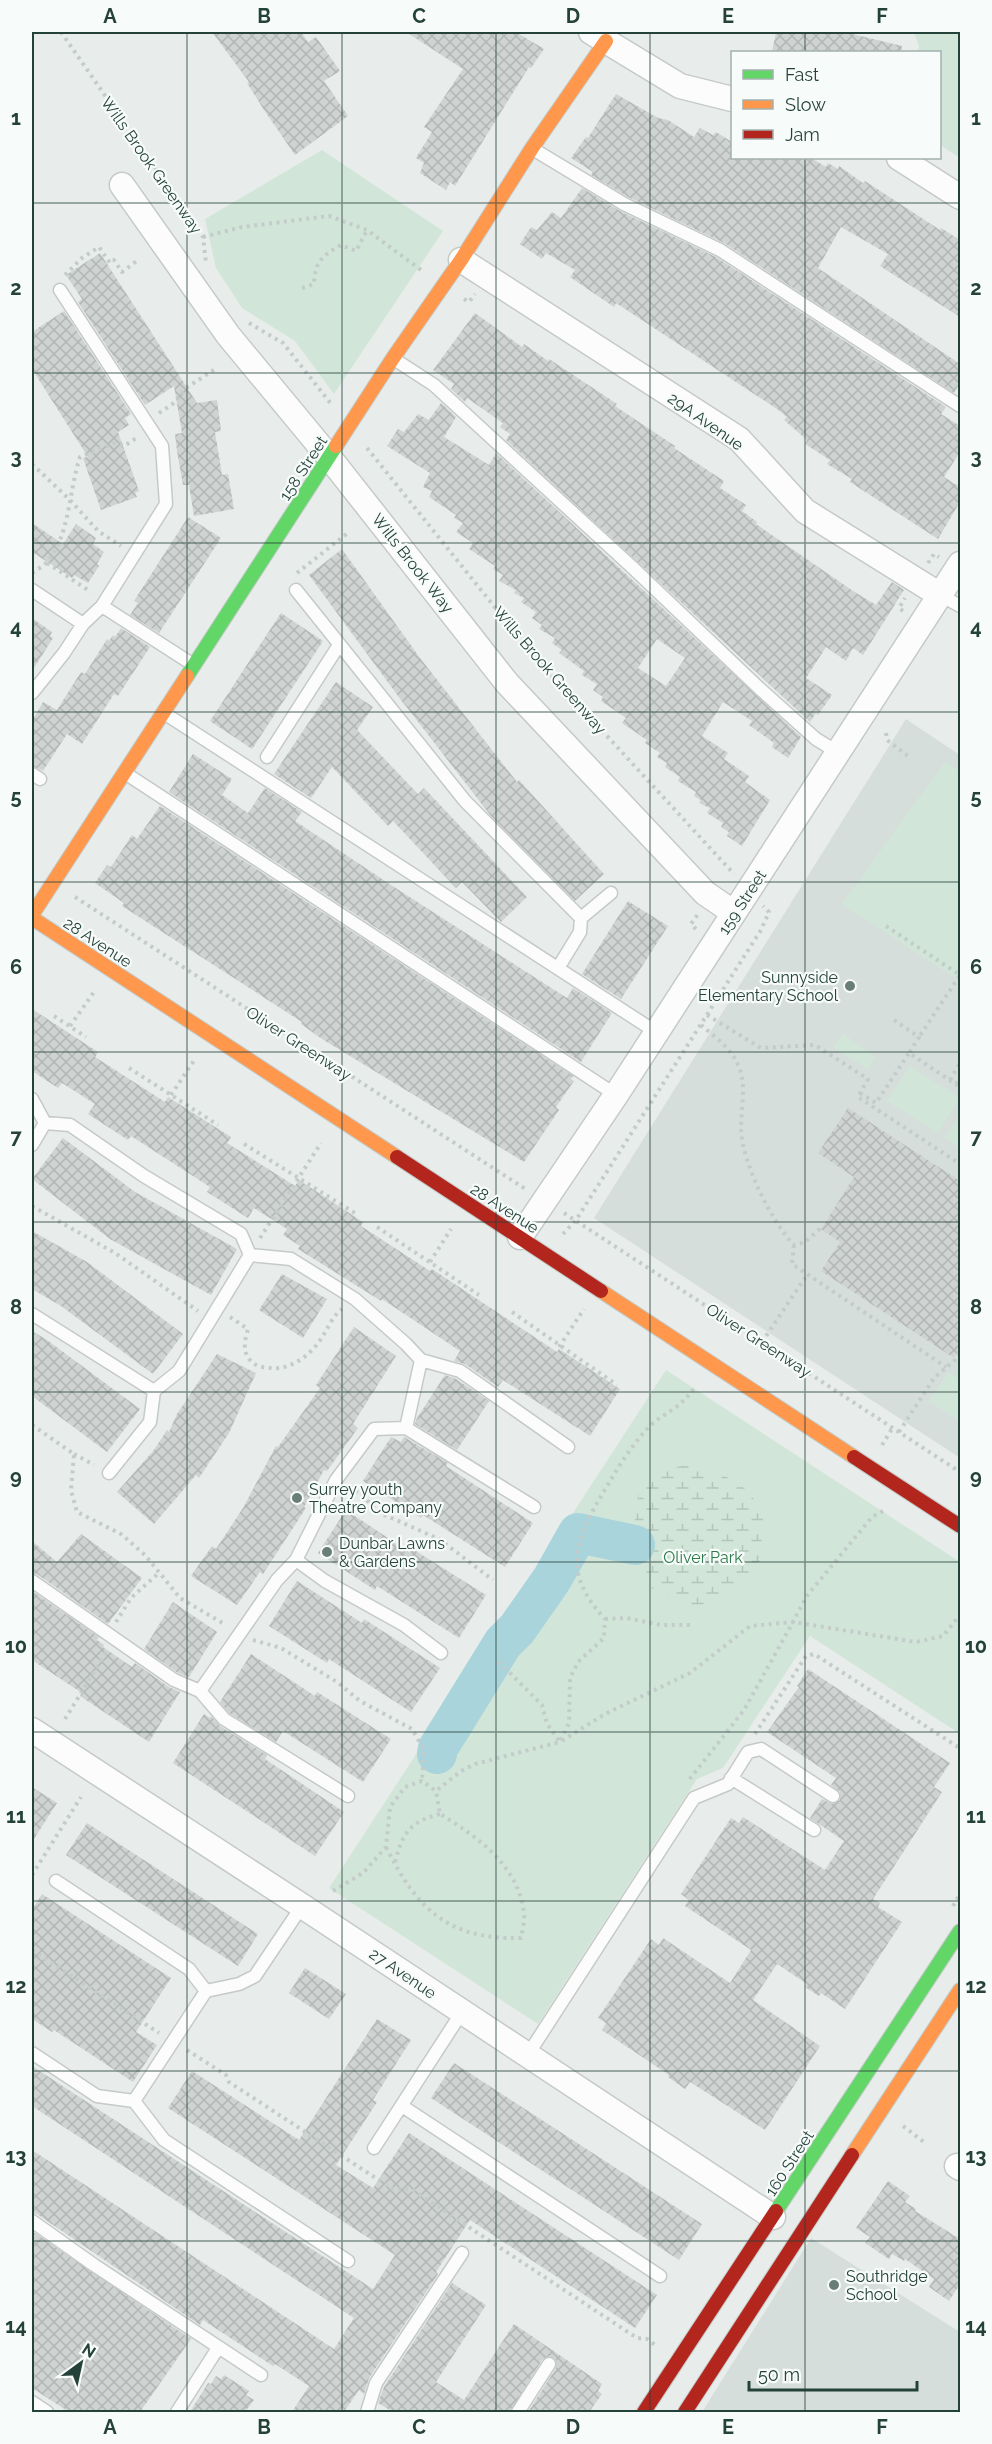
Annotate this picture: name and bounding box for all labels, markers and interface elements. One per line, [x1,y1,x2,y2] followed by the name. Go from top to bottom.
[103,4,117,28] text: A
[257,4,271,28] text: B
[412,4,426,28] text: C
[566,4,580,28] text: D
[722,4,734,28] text: E
[876,4,888,28] text: F
[731,51,941,159] legend
[785,64,819,85] text: Fast
[97,93,206,238] street label: Wills Brook Greenway
[785,94,826,115] text: Slow
[11,106,21,130] text: 1
[971,106,981,130] text: 1
[785,124,820,145] text: Jam
[10,276,22,300] text: 2
[970,276,982,300] text: 2
[664,388,747,454] street label: 29A Avenue
[275,432,332,504] street label: 158 Street
[10,445,22,469] text: 3
[970,445,982,469] text: 3
[368,510,457,617] street label: Wills Brook Way
[489,603,610,738] street label: Wills Brook Greenway
[10,615,22,639] text: 4
[970,615,982,639] text: 4
[10,785,22,809] text: 5
[970,785,982,809] text: 5
[714,866,771,938] street label: 159 Street
[60,913,135,972] street label: 28 Avenue
[10,955,22,979] text: 6
[970,955,982,979] text: 6
[698,968,839,1005] place label: Sunnyside Elementary School
[843,979,857,993] marker: Sunnyside Elementary School
[243,1002,355,1085] street label: Oliver Greenway
[10,1125,22,1149] text: 7
[970,1125,982,1149] text: 7
[467,1179,542,1238] street label: 28 Avenue
[10,1295,22,1319] text: 8
[970,1295,982,1319] text: 8
[703,1299,815,1382] street label: Oliver Greenway
[10,1465,22,1489] text: 9
[970,1465,982,1489] text: 9
[309,1480,442,1517] place label: Surrey youth Theatre Company
[290,1491,304,1505] marker: Surrey youth Theatre Company
[339,1534,445,1571] place label: Dunbar Lawns & Gardens
[320,1545,334,1559] marker: Dunbar Lawns & Gardens
[663,1548,743,1567] park label: Oliver Park
[5,1634,27,1658] text: 10
[965,1634,987,1658] text: 10
[6,1804,26,1828] text: 11
[966,1804,986,1828] text: 11
[366,1944,440,2003] street label: 27 Avenue
[5,1974,27,1998] text: 12
[965,1974,987,1998] text: 12
[761,2126,818,2200] street label: 160 Street
[5,2144,27,2168] text: 13
[965,2144,987,2168] text: 13
[846,2267,928,2304] place label: Southridge School
[827,2278,841,2292] marker: Southridge School
[5,2314,27,2338] text: 14
[965,2314,987,2338] text: 14
[51,2333,111,2393] north arrow
[79,2340,99,2362] text: N
[749,2354,917,2392] scale bar
[758,2364,800,2385] text: 50 m
[103,2415,117,2439] text: A
[257,2415,271,2439] text: B
[412,2415,426,2439] text: C
[566,2415,580,2439] text: D
[722,2415,734,2439] text: E
[876,2415,888,2439] text: F

